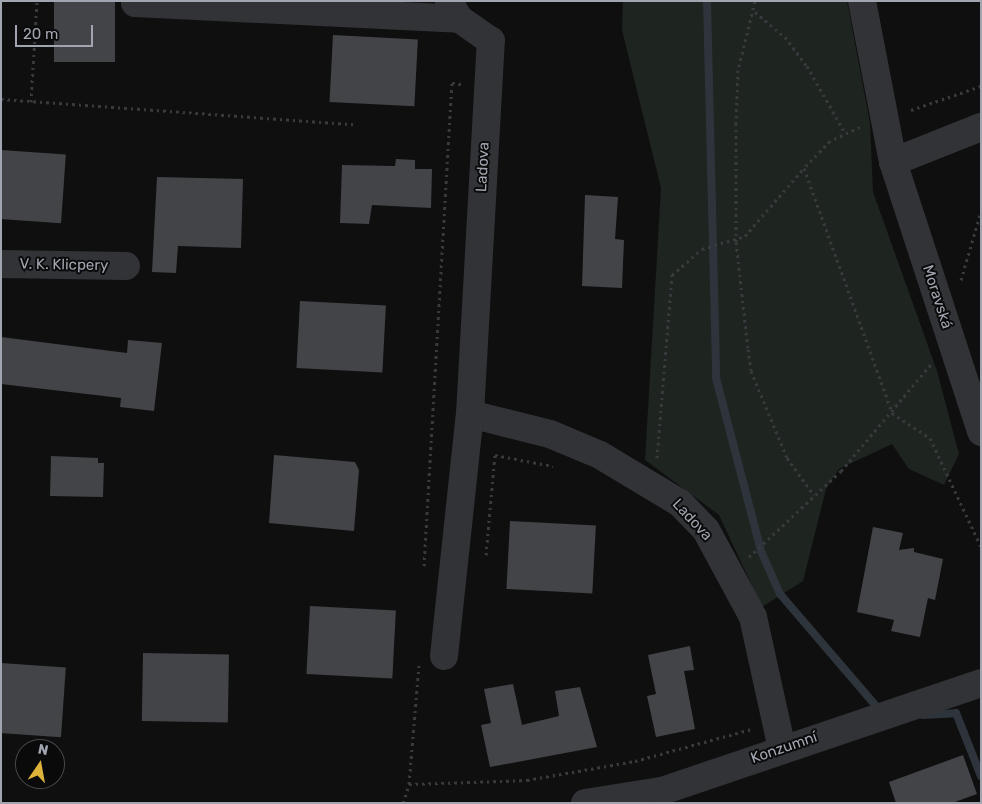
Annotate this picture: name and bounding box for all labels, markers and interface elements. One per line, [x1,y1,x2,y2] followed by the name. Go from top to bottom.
[18,15,95,47] scale bar
[23,25,58,43] text: 20 m
[473,141,493,193] street label: Ladova
[20,255,108,275] street label: V. K. Klicpery
[918,263,956,331] street label: Moravská
[668,495,716,545] street label: Ladova
[748,728,820,768] street label: Konzumní
[15,739,65,789] north arrow
[36,740,50,759] text: N

